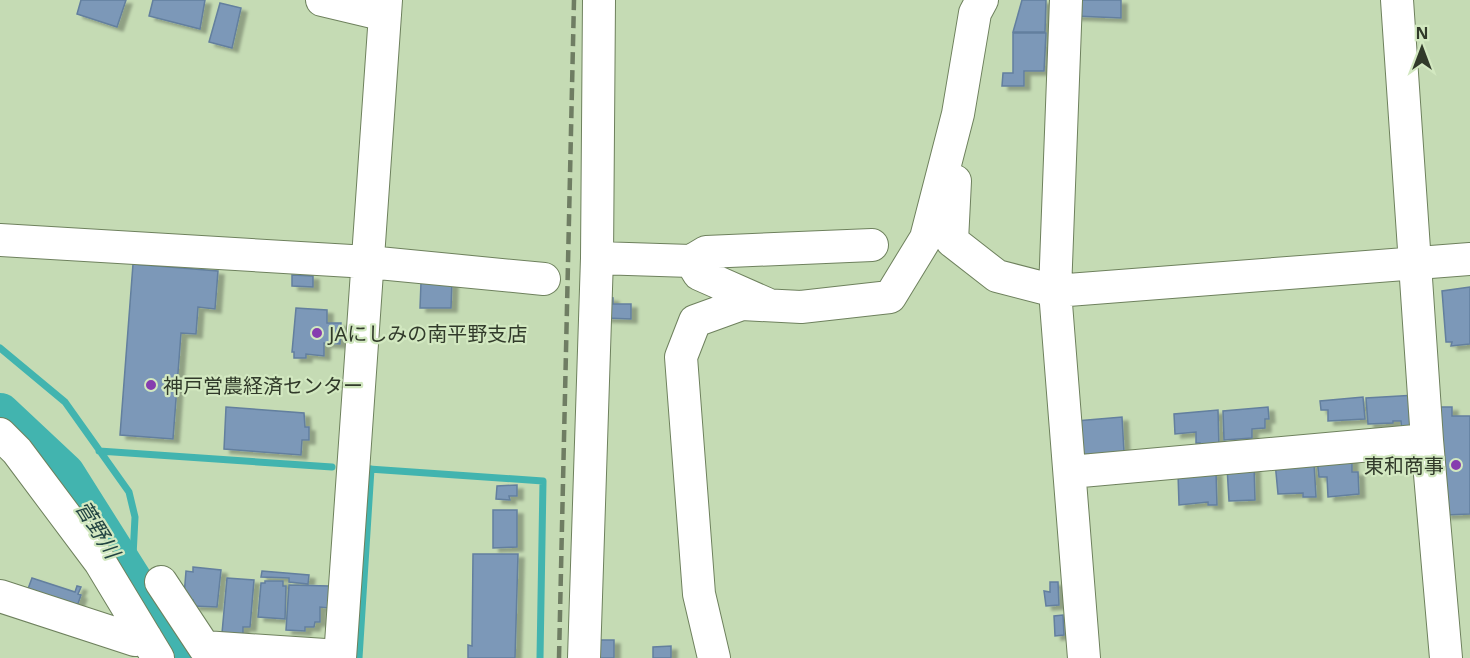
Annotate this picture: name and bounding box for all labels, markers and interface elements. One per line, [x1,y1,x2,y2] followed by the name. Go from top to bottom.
[1392,18,1452,78] north arrow
[1415,22,1429,44] text: N
[327,320,527,347] place label: JAにしみの南平野支店
[310,326,324,340] marker: JAにしみの南平野支店
[163,372,363,399] place label: 神戸営農経済センター
[144,378,158,392] marker: 神戸営農経済センター
[1364,452,1444,479] place label: 東和商事
[1449,458,1463,472] marker: 東和商事
[69,495,128,565] water label: 菅野川

